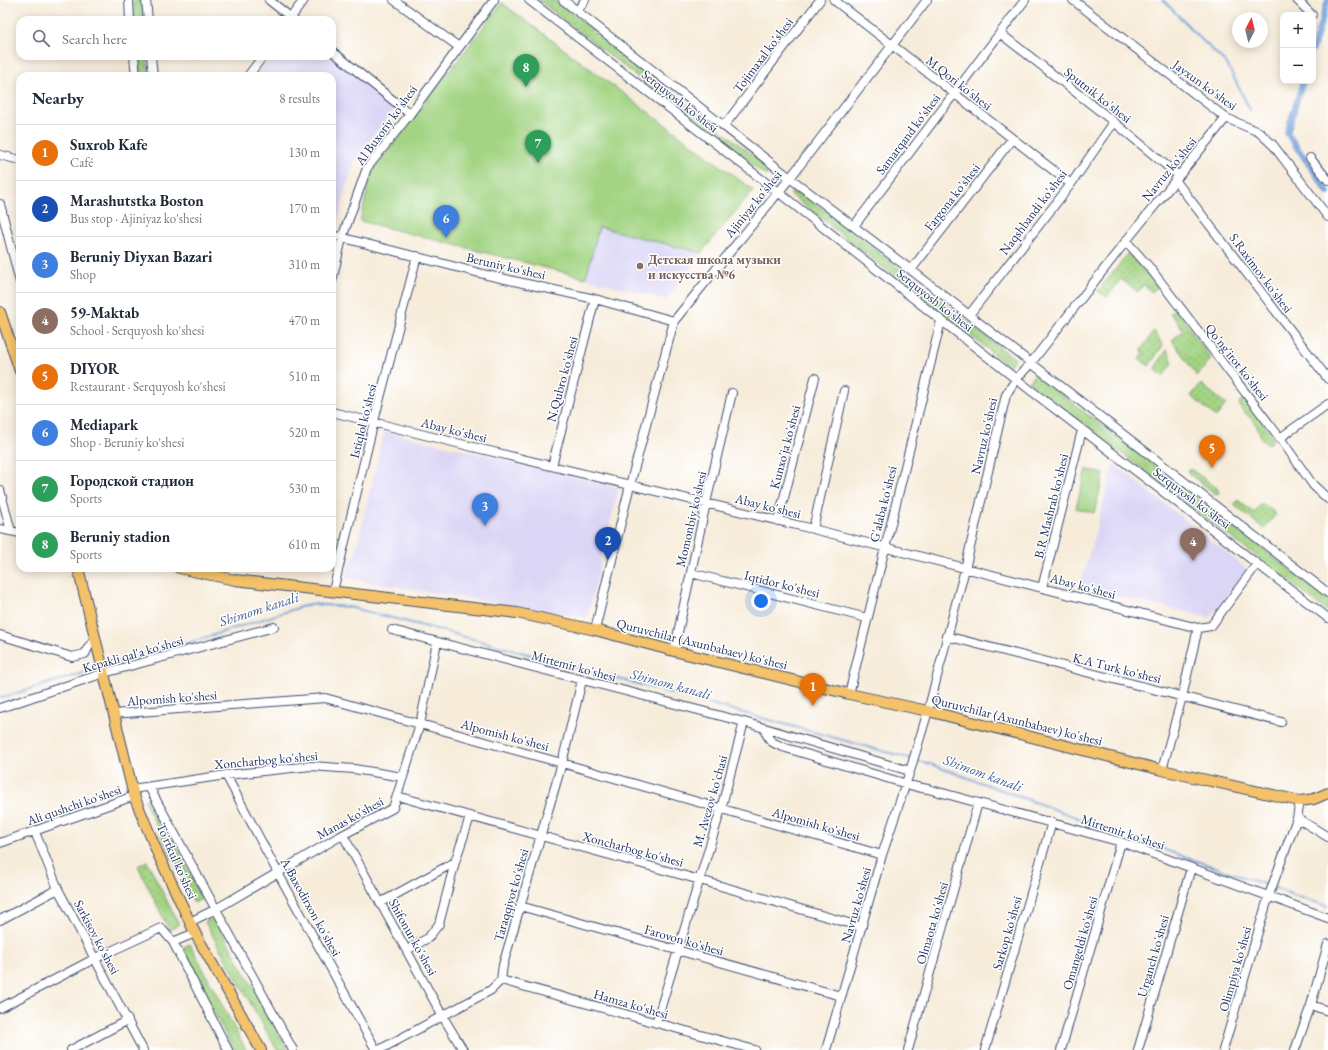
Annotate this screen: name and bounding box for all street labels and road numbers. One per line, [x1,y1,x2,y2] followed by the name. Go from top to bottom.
[729,14,797,96] street label: Tojimaxal ko'shesi
[923,52,995,114] street label: M.Qori ko'shesi
[1169,55,1241,114] street label: Jayxun ko'shesi
[1061,63,1135,127] street label: Sputnik ko'shesi
[638,66,722,136] street label: Serquyosh ko'shesi
[351,81,421,169] street label: Al Buxoriy ko'shesi
[872,90,944,178] street label: Samarqand ko'shesi
[1138,133,1200,205] street label: Navruz ko'shesi
[920,160,984,234] street label: Fargona ko'shesi
[995,166,1071,258] street label: Naqshbandi ko'shesi
[720,167,785,242] street label: Ajiniyaz ko'shesi
[1226,230,1296,316] street label: S.Raximov ko'shesi
[465,249,547,283] street label: Beruniy ko'shesi
[893,265,977,335] street label: Serquyosh ko'shesi
[1202,320,1272,404] street label: Qo'ng'irot ko'shesi
[542,334,582,424] street label: N.Qubro ko'shesi
[346,382,380,460] street label: Istiqlol ko'shesi
[967,396,1001,476] street label: Navruz ko'shesi
[766,403,804,491] street label: Kunxo'ja ko'shesi
[418,413,489,446] street label: Abay ko'shesi
[1030,452,1072,560] street label: B.R Mashrab ko'shesi
[1150,463,1234,533] street label: Serquyosh ko'shesi
[865,464,901,544] street label: G'alaba ko'shesi
[672,469,710,569] street label: Momonbiy ko'shesi
[732,489,803,522] street label: Abay ko'shesi
[743,566,821,602] street label: Iqtidor ko'shesi
[1047,569,1118,603] street label: Abay ko'shesi
[615,615,789,673] street label: Quruvchilar (Axunbabaev) ko'shesi
[80,631,186,677] street label: Kepakli qal'a ko'shesi
[530,647,618,685] street label: Mirtemir ko'shesi
[1071,649,1163,687] street label: K.A Turk ko'shesi
[125,686,218,710] street label: Alpomish ko'shesi
[930,691,1104,749] street label: Quruvchilar (Axunbabaev) ko'shesi
[458,715,551,755] street label: Alpomish ko'shesi
[213,747,318,773] street label: Xoncharbog ko'shesi
[689,753,731,849] street label: M. Avezov ko'chasi
[24,781,123,829] street label: Ali qushchi ko'shesi
[314,793,386,843] street label: Manas ko'shesi
[769,803,862,845] street label: Alpomish ko'shesi
[1079,810,1167,854] street label: Mirtemir ko'shesi
[153,820,201,902] street label: To'rtkul ko'shesi
[580,827,685,871] street label: Xoncharbog ko'shesi
[490,847,532,943] street label: Taraqqiyot ko'shesi
[276,854,345,959] street label: A.Baxodirxon ko'shesi
[837,865,875,945] street label: Navruz ko'shesi
[912,880,952,966] street label: Olmaota ko'shesi
[988,894,1026,972] street label: Sarkop ko'shesi
[1058,894,1102,992] street label: Omangeldi ko'shesi
[385,896,441,978] street label: Shifonur ko'shesi
[70,897,124,977] street label: Sarkisov ko'shesi
[1133,913,1173,999] street label: Urganch ko'shesi
[642,921,726,959] street label: Farovon ko'shesi
[1215,924,1255,1014] street label: Olimpiya ko'shesi
[592,985,670,1023] street label: Hamza ko'shesi

